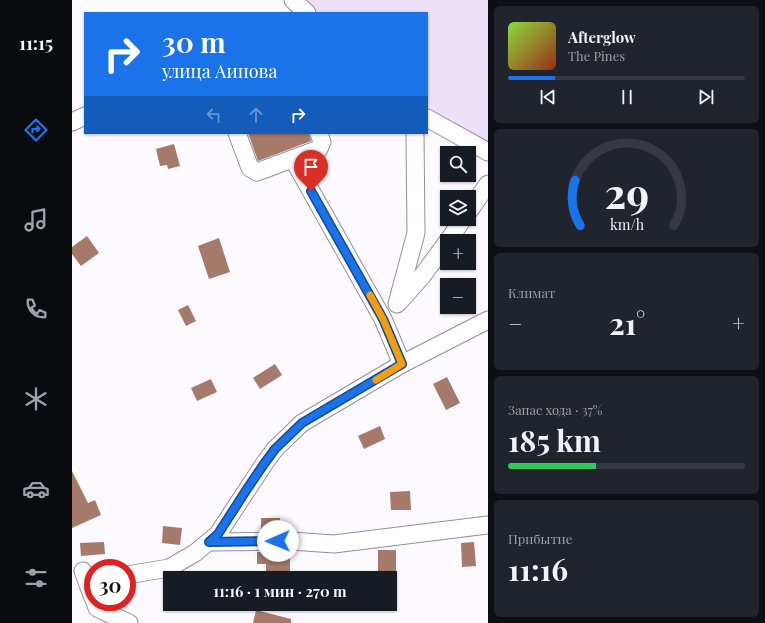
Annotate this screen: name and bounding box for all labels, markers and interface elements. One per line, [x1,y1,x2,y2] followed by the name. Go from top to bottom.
[162,23,226,60] text: 30 m
[568,27,636,47] text: Afterglow
[96,28,148,80] icon: right
[19,31,53,55] text: 11:15
[568,47,625,64] text: The Pines
[162,59,277,83] text: улица Аипова
[537,86,559,108] icon: previous
[616,86,638,108] icon: pause
[695,86,717,108] icon: next
[203,104,225,126] icon: left
[245,104,267,126] icon: ahead
[287,104,309,126] icon: right
[22,116,50,144] icon: directions
[440,146,476,314] map controls
[440,146,476,182] button: search
[294,150,328,191] pin
[300,156,322,178] icon: arrive
[604,164,649,219] text: 29
[440,190,476,226] button: layers
[22,206,50,234] icon: music
[609,215,644,234] text: km/h
[440,234,476,270] button: +
[440,278,476,314] button: −
[508,284,555,301] text: Климат
[22,295,50,323] icon: phone
[609,303,645,343] text: 21°
[508,308,522,338] text: −
[732,308,745,338] text: +
[22,385,50,413] icon: climate
[508,401,602,418] text: Запас хода · 37%
[508,420,601,460] text: 185 km
[22,475,50,503] icon: car
[257,520,299,562] position arrow
[508,530,572,547] text: Прибытие
[508,549,568,589] text: 11:16
[84,559,136,611] speed limit sign: 30
[22,564,50,592] icon: filters
[213,581,347,601] text: 11:16 · 1 мин · 270 m

